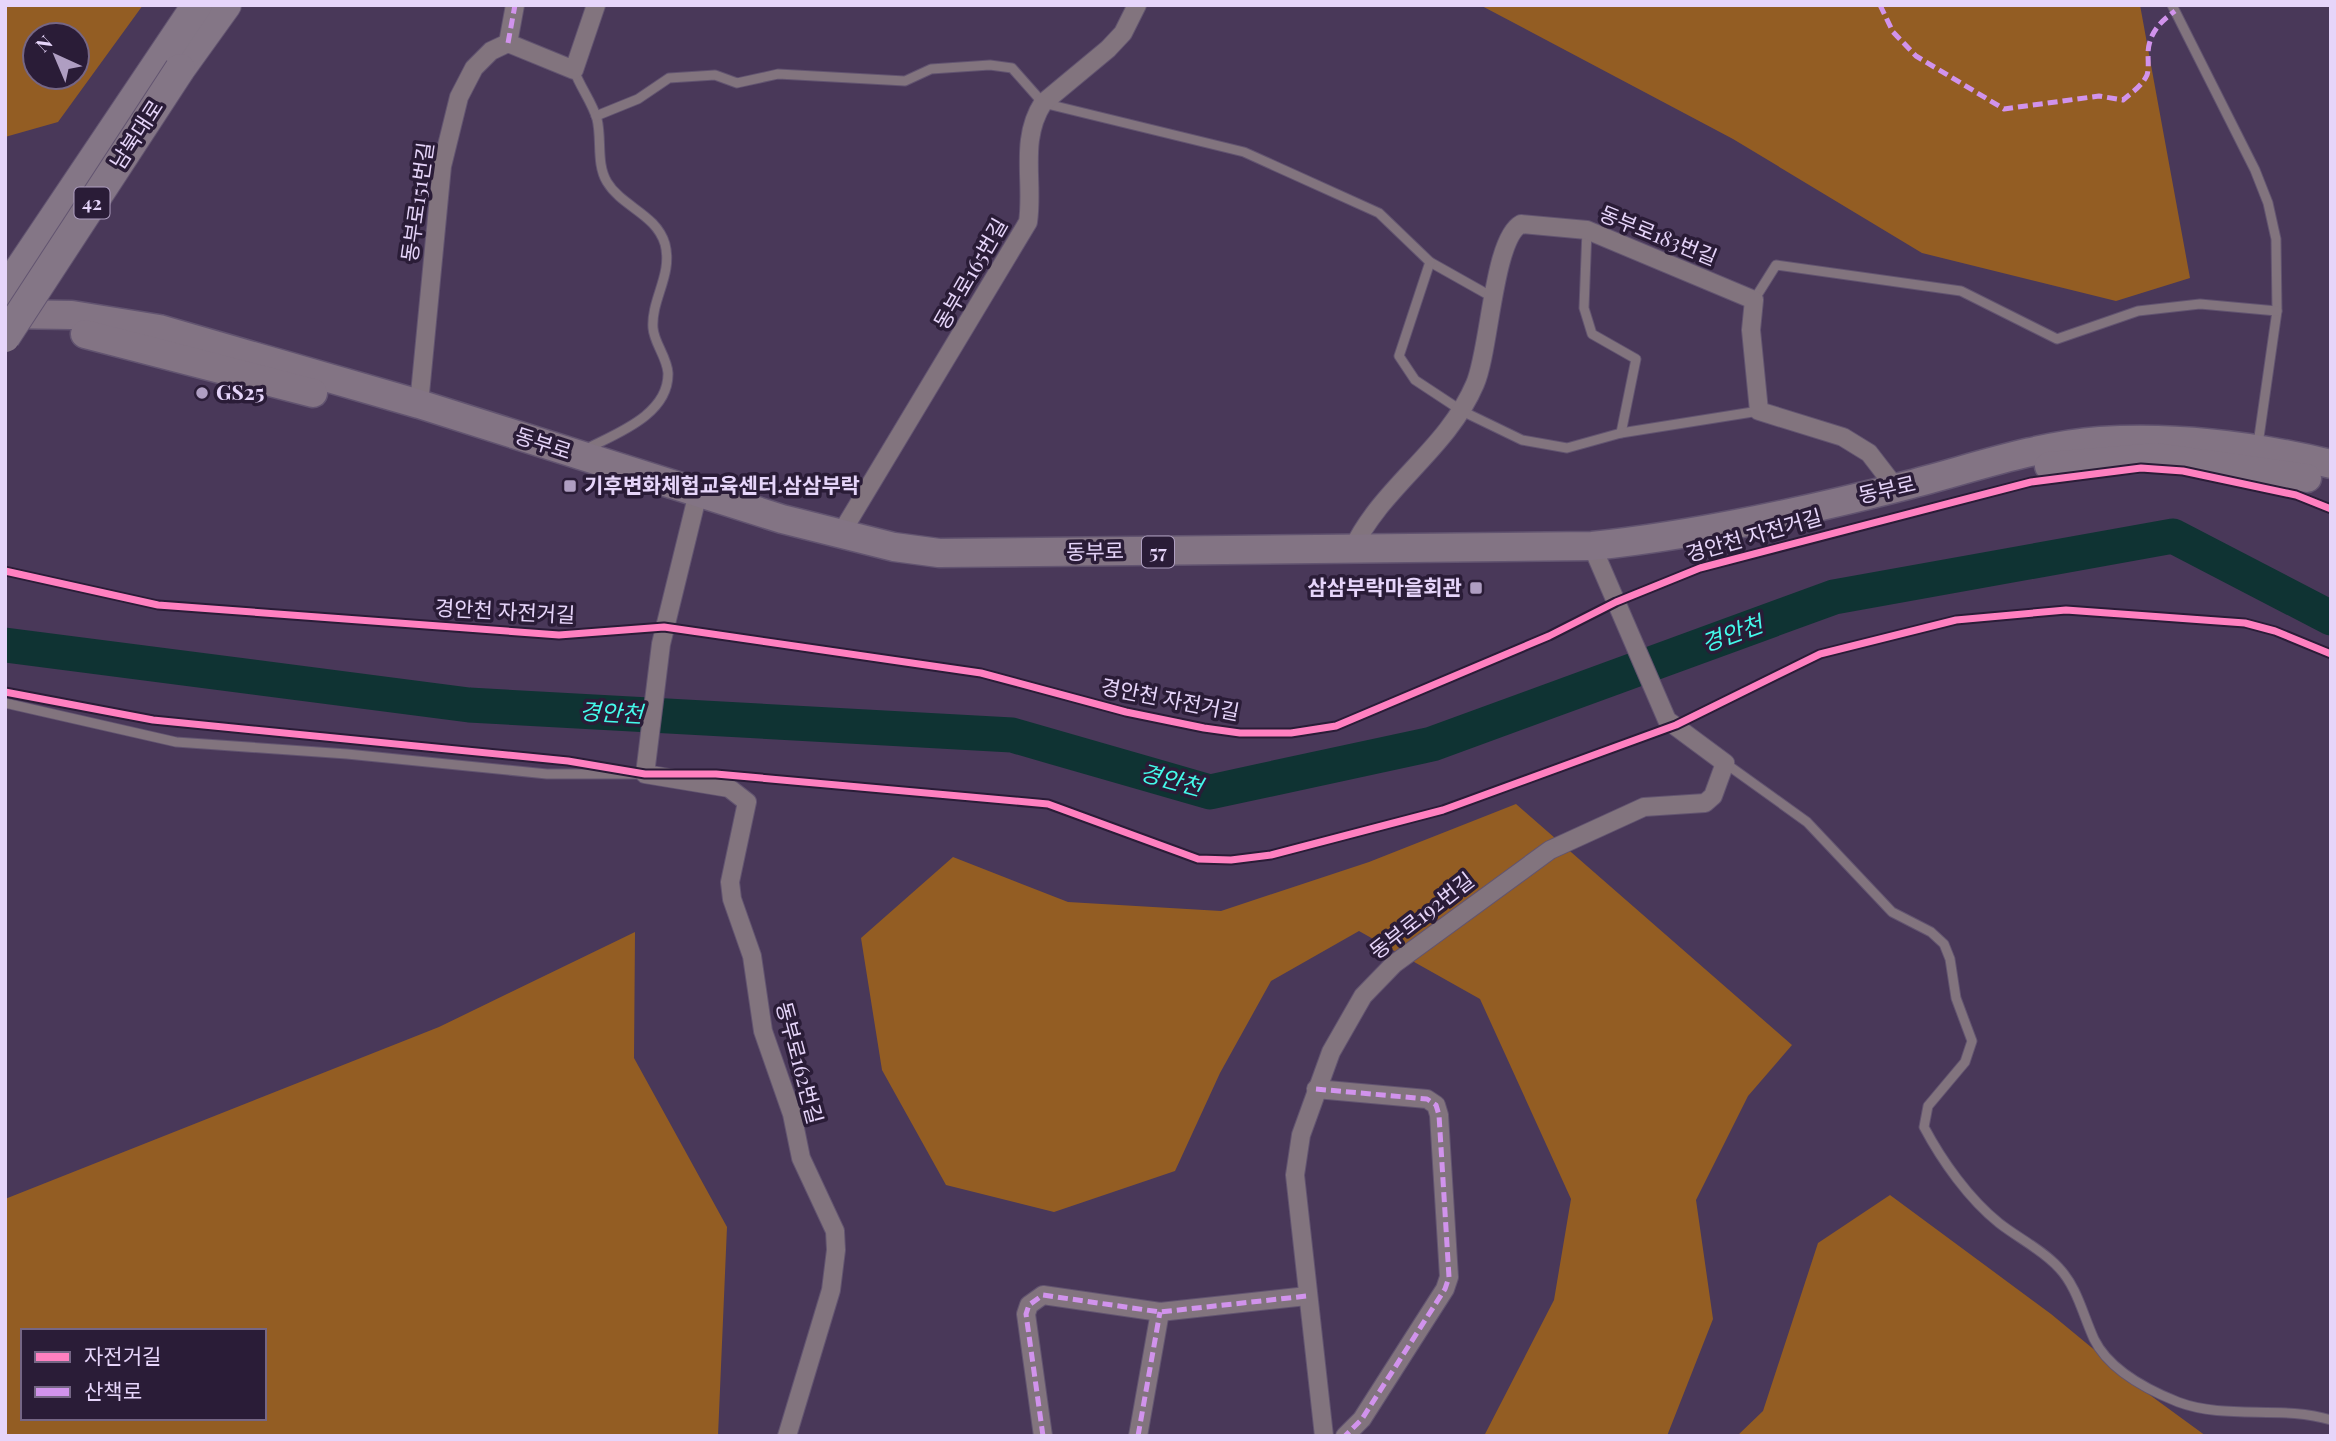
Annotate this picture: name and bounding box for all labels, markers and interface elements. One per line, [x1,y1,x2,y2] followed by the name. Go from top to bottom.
[21,21,91,91] north arrow
[30,29,58,57] text: N
[103,94,168,174] street label: 남북대로
[394,140,438,263] street label: 동부로151번길
[74,188,110,218] road number: 42
[1596,198,1722,270] street label: 동부로183번길
[926,212,1012,334] street label: 동부로165번길
[216,377,264,405] place label: GS25
[194,385,210,401] marker: GS25
[512,420,576,464] street label: 동부로
[1855,468,1918,508] street label: 동부로
[584,470,860,498] place label: 기후변화체험교육센터.삼삼부락
[562,478,578,494] marker: 기후변화체험교육센터.삼삼부락
[1682,501,1825,567] street label: 경안천 자전거길
[1066,535,1124,565] street label: 동부로
[1142,537,1174,568] road number: 57
[1307,572,1462,600] place label: 삼삼부락마을회관
[1468,580,1484,596] marker: 삼삼부락마을회관
[434,592,576,628] street label: 경안천 자전거길
[1696,606,1769,658] water label: 경안천
[1099,671,1242,725] street label: 경안천 자전거길
[579,694,646,729] water label: 경안천
[1137,755,1209,802] water label: 경안천
[1363,865,1479,964] street label: 동부로192번길
[771,998,831,1127] street label: 동부로162번길
[21,1329,266,1420] legend
[84,1341,161,1369] text: 자전거길
[84,1376,142,1404] text: 산책로

